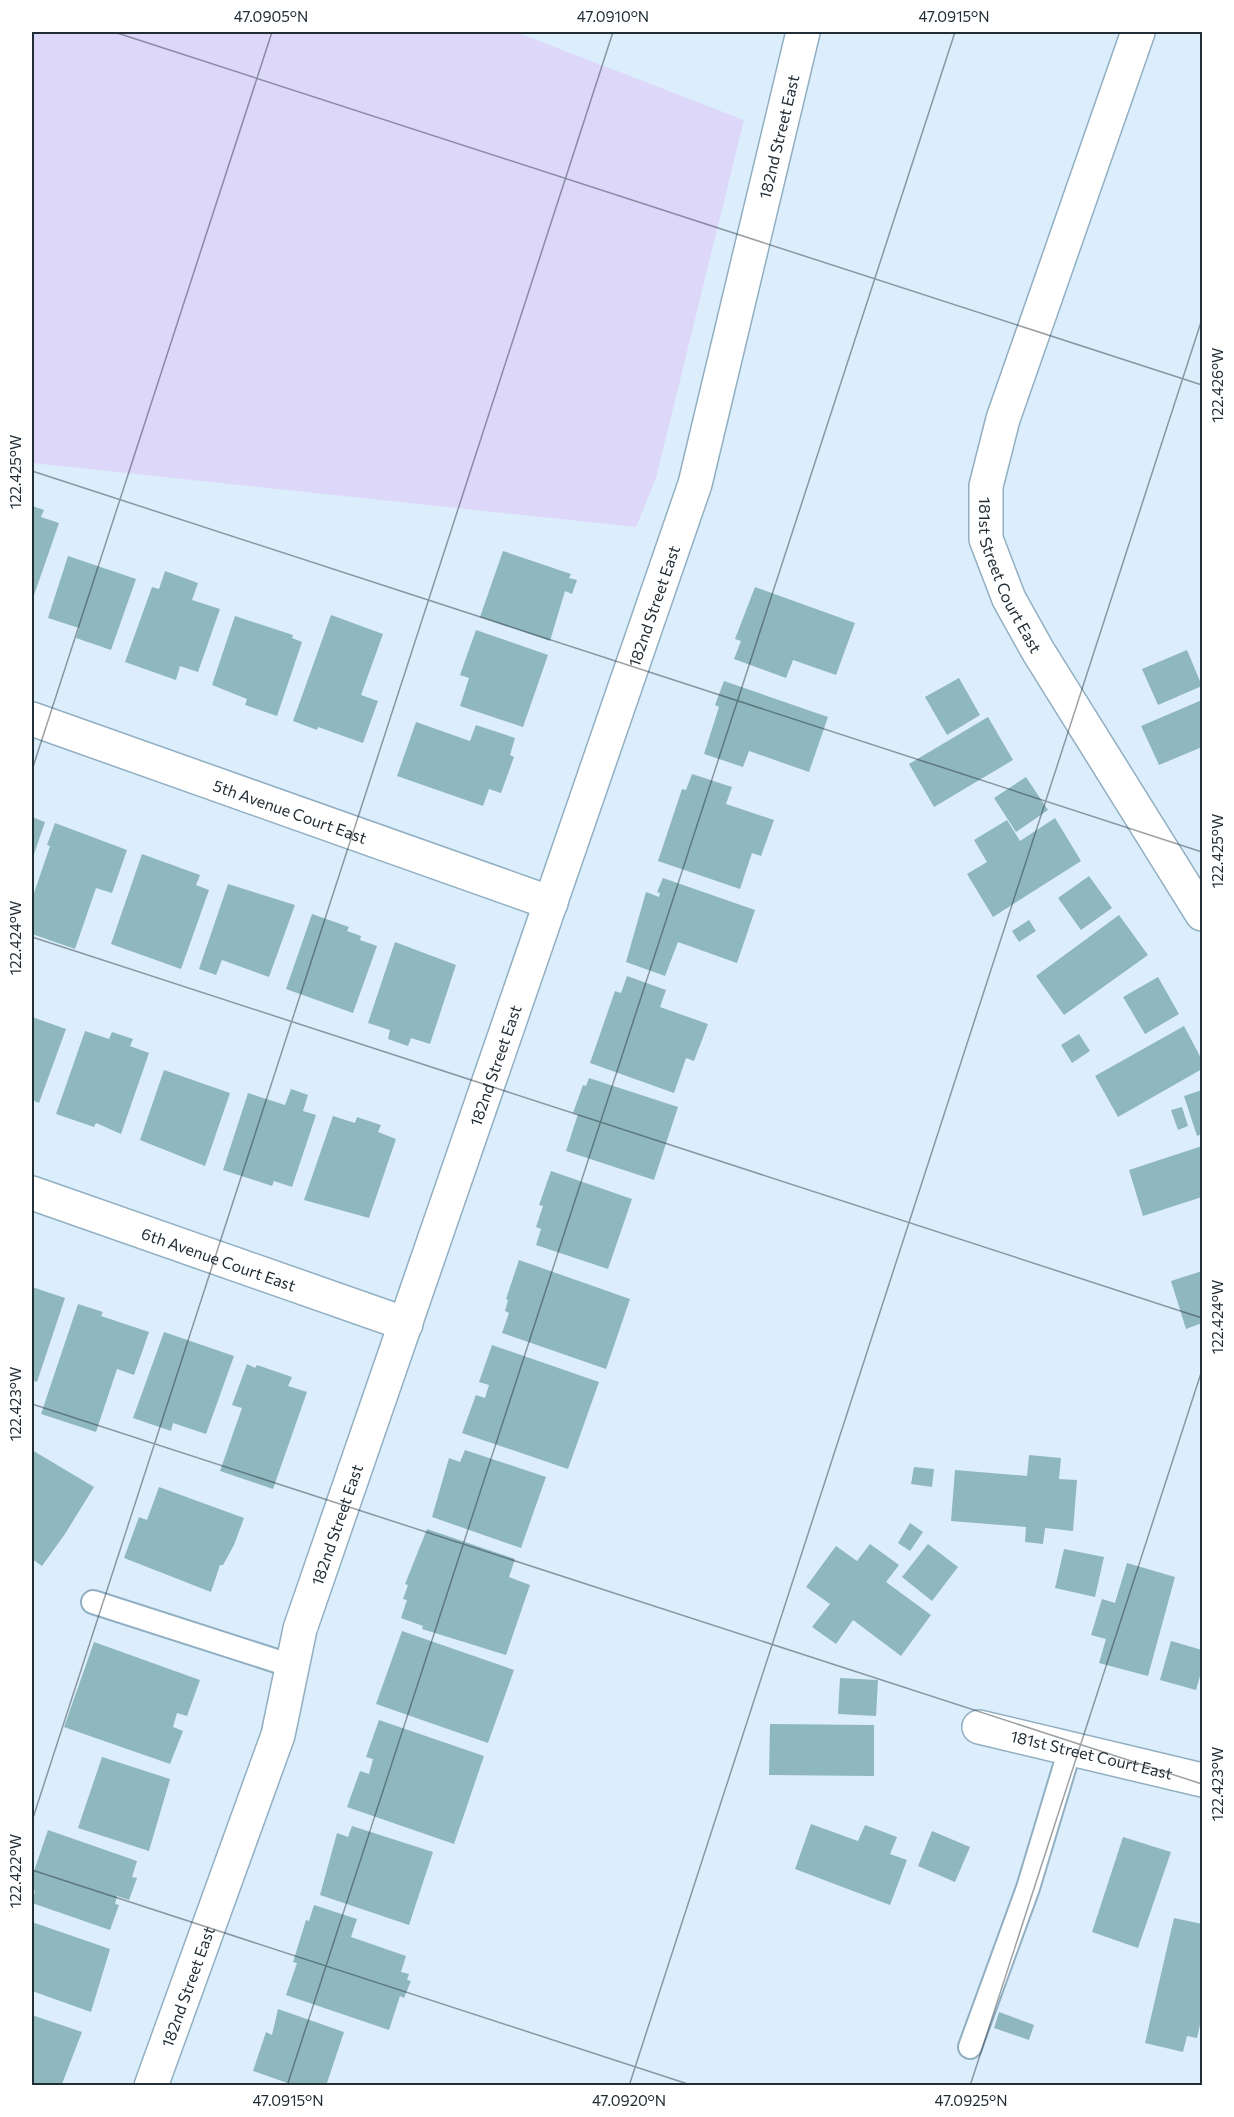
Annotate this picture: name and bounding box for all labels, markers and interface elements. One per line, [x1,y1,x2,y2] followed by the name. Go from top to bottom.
[234,7,308,25] text: 47.0905°N
[577,7,649,25] text: 47.0910°N
[918,7,990,25] text: 47.0915°N
[754,72,802,200] street label: 182nd Street East
[1208,348,1226,422] text: 122.426°W
[6,435,24,509] text: 122.425°W
[977,497,1047,656] street label: 181st Street Court East
[623,542,683,669] street label: 182nd Street East
[211,775,370,847] street label: 5th Avenue Court East
[1208,814,1226,888] text: 122.425°W
[6,901,24,975] text: 122.424°W
[465,1002,524,1128] street label: 182nd Street East
[139,1223,299,1294] street label: 6th Avenue Court East
[1208,1280,1226,1354] text: 122.424°W
[6,1367,24,1441] text: 122.423°W
[306,1461,366,1588] street label: 182nd Street East
[1009,1725,1175,1782] street label: 181st Street Court East
[1208,1747,1226,1821] text: 122.423°W
[6,1834,24,1908] text: 122.422°W
[157,1923,218,2049] street label: 182nd Street East
[252,2091,324,2109] text: 47.0915°N
[592,2091,666,2109] text: 47.0920°N
[934,2091,1008,2109] text: 47.0925°N

